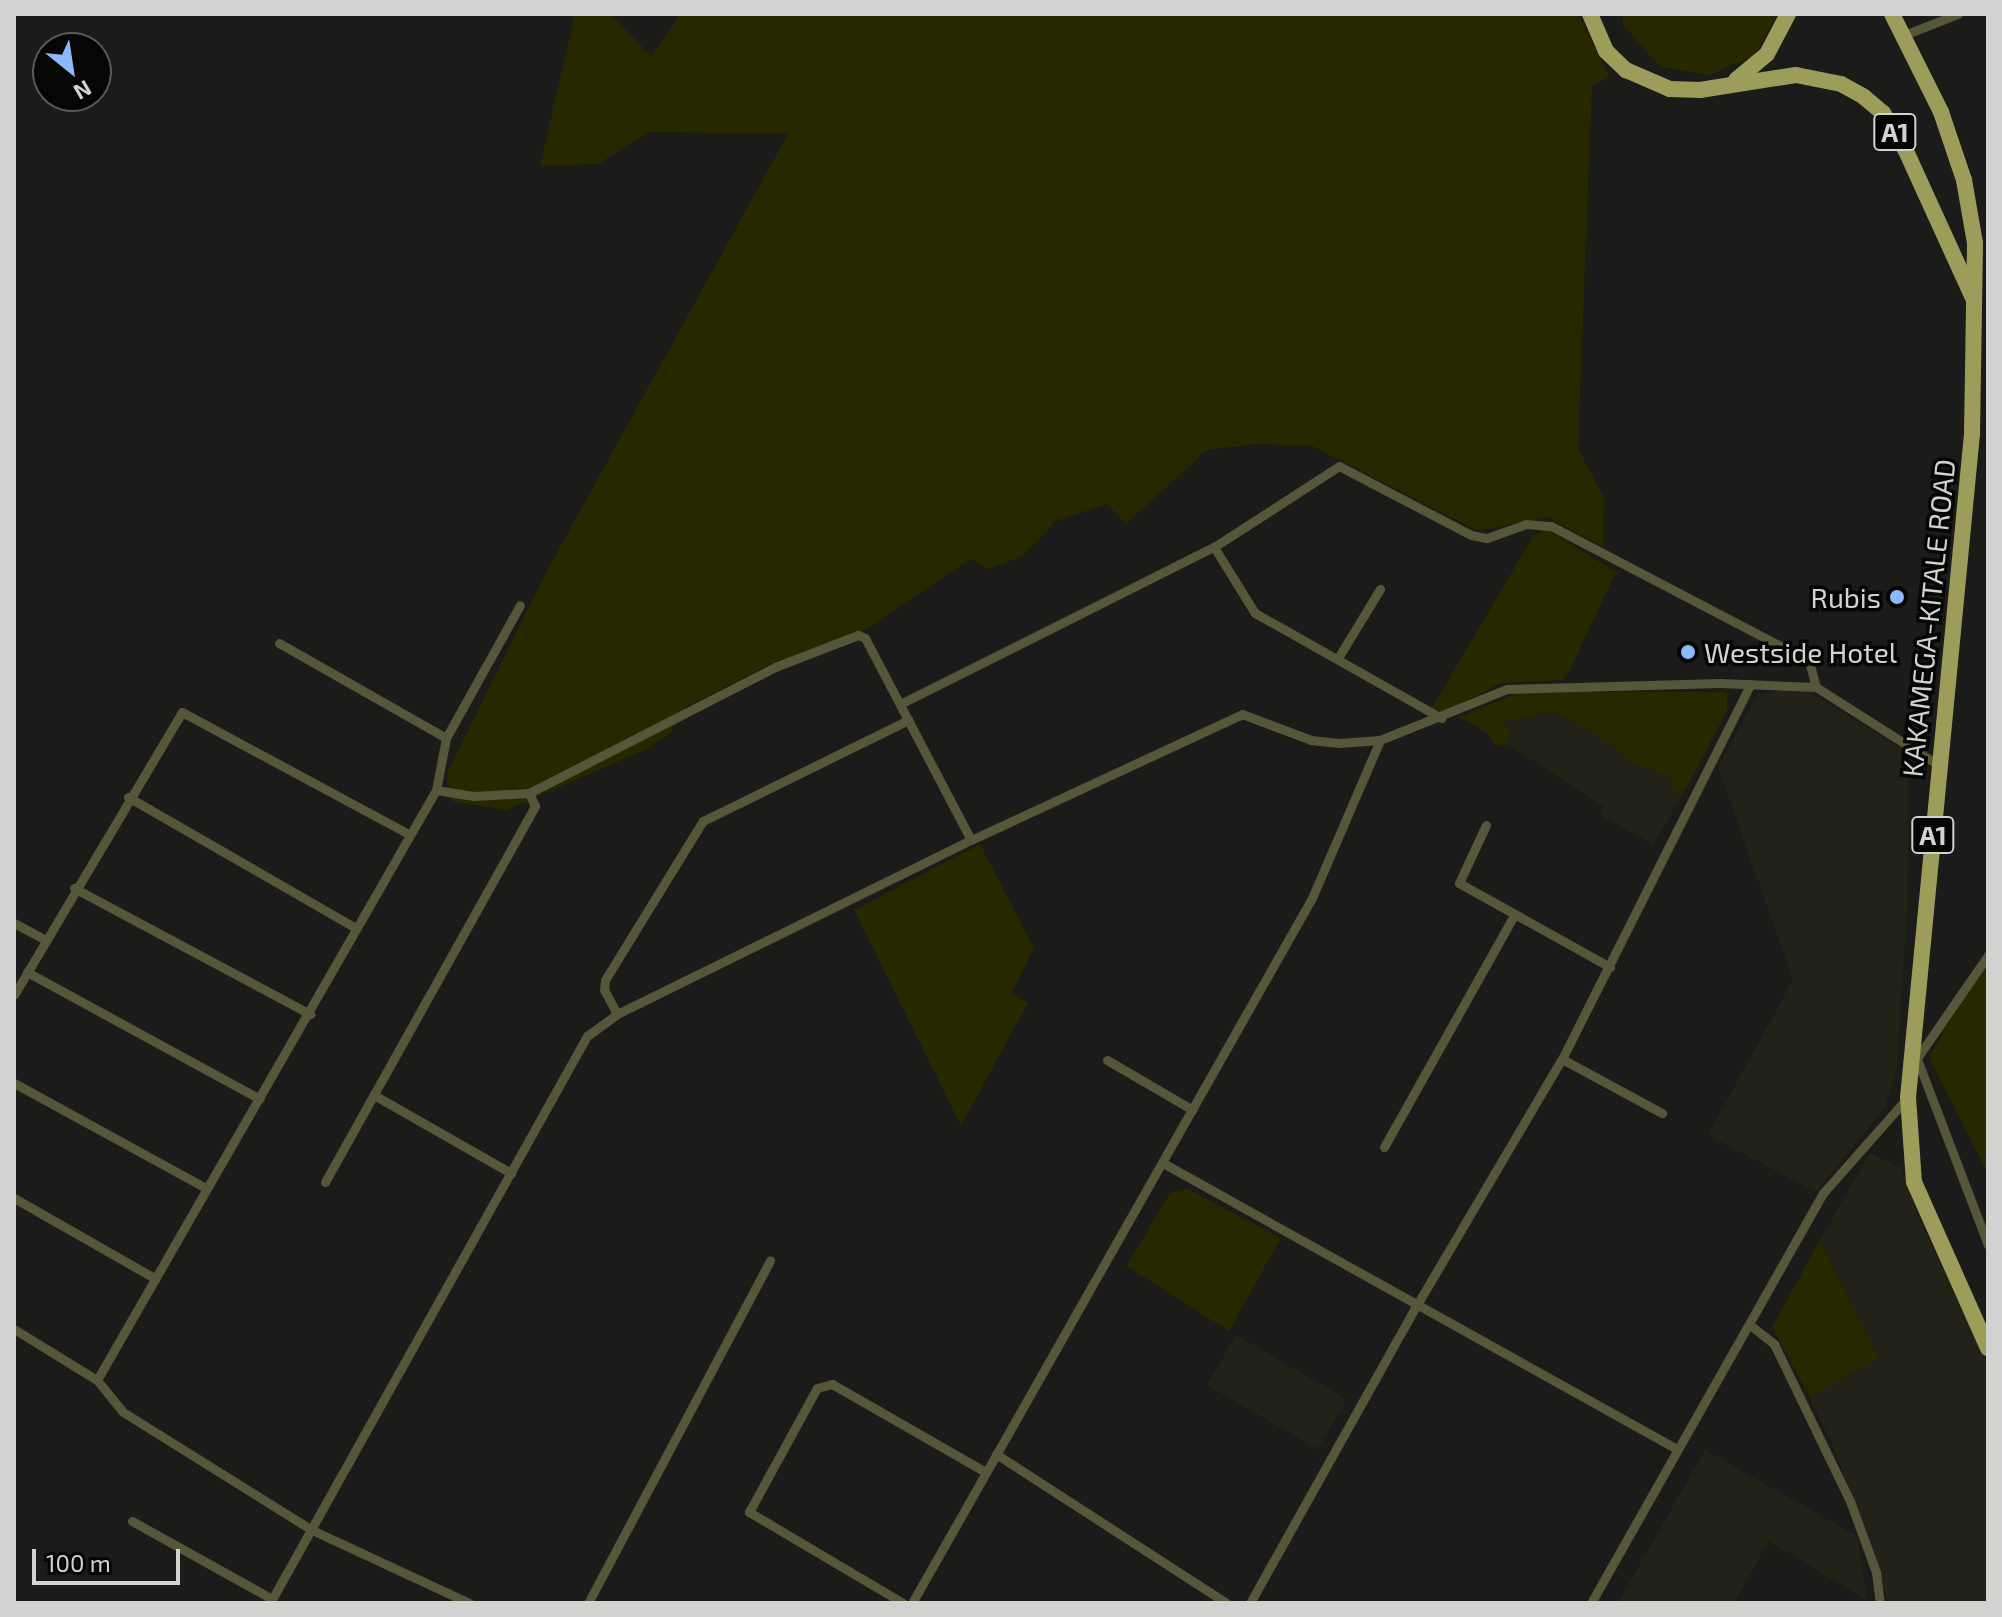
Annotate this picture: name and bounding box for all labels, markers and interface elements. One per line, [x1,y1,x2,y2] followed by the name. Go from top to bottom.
[32,32,112,112] north arrow
[70,76,96,106] text: N
[1873,110,1917,154] road number: A1
[1895,457,1961,779] street label: KAKAMEGA-KITALE ROAD
[1811,580,1881,614] place label: Rubis
[1888,588,1906,606] marker: Rubis
[1704,635,1897,669] place label: Westside Hotel
[1679,643,1697,661] marker: Westside Hotel
[1911,813,1955,857] road number: A1
[36,1533,184,1583] scale bar
[46,1548,111,1577] text: 100 m

